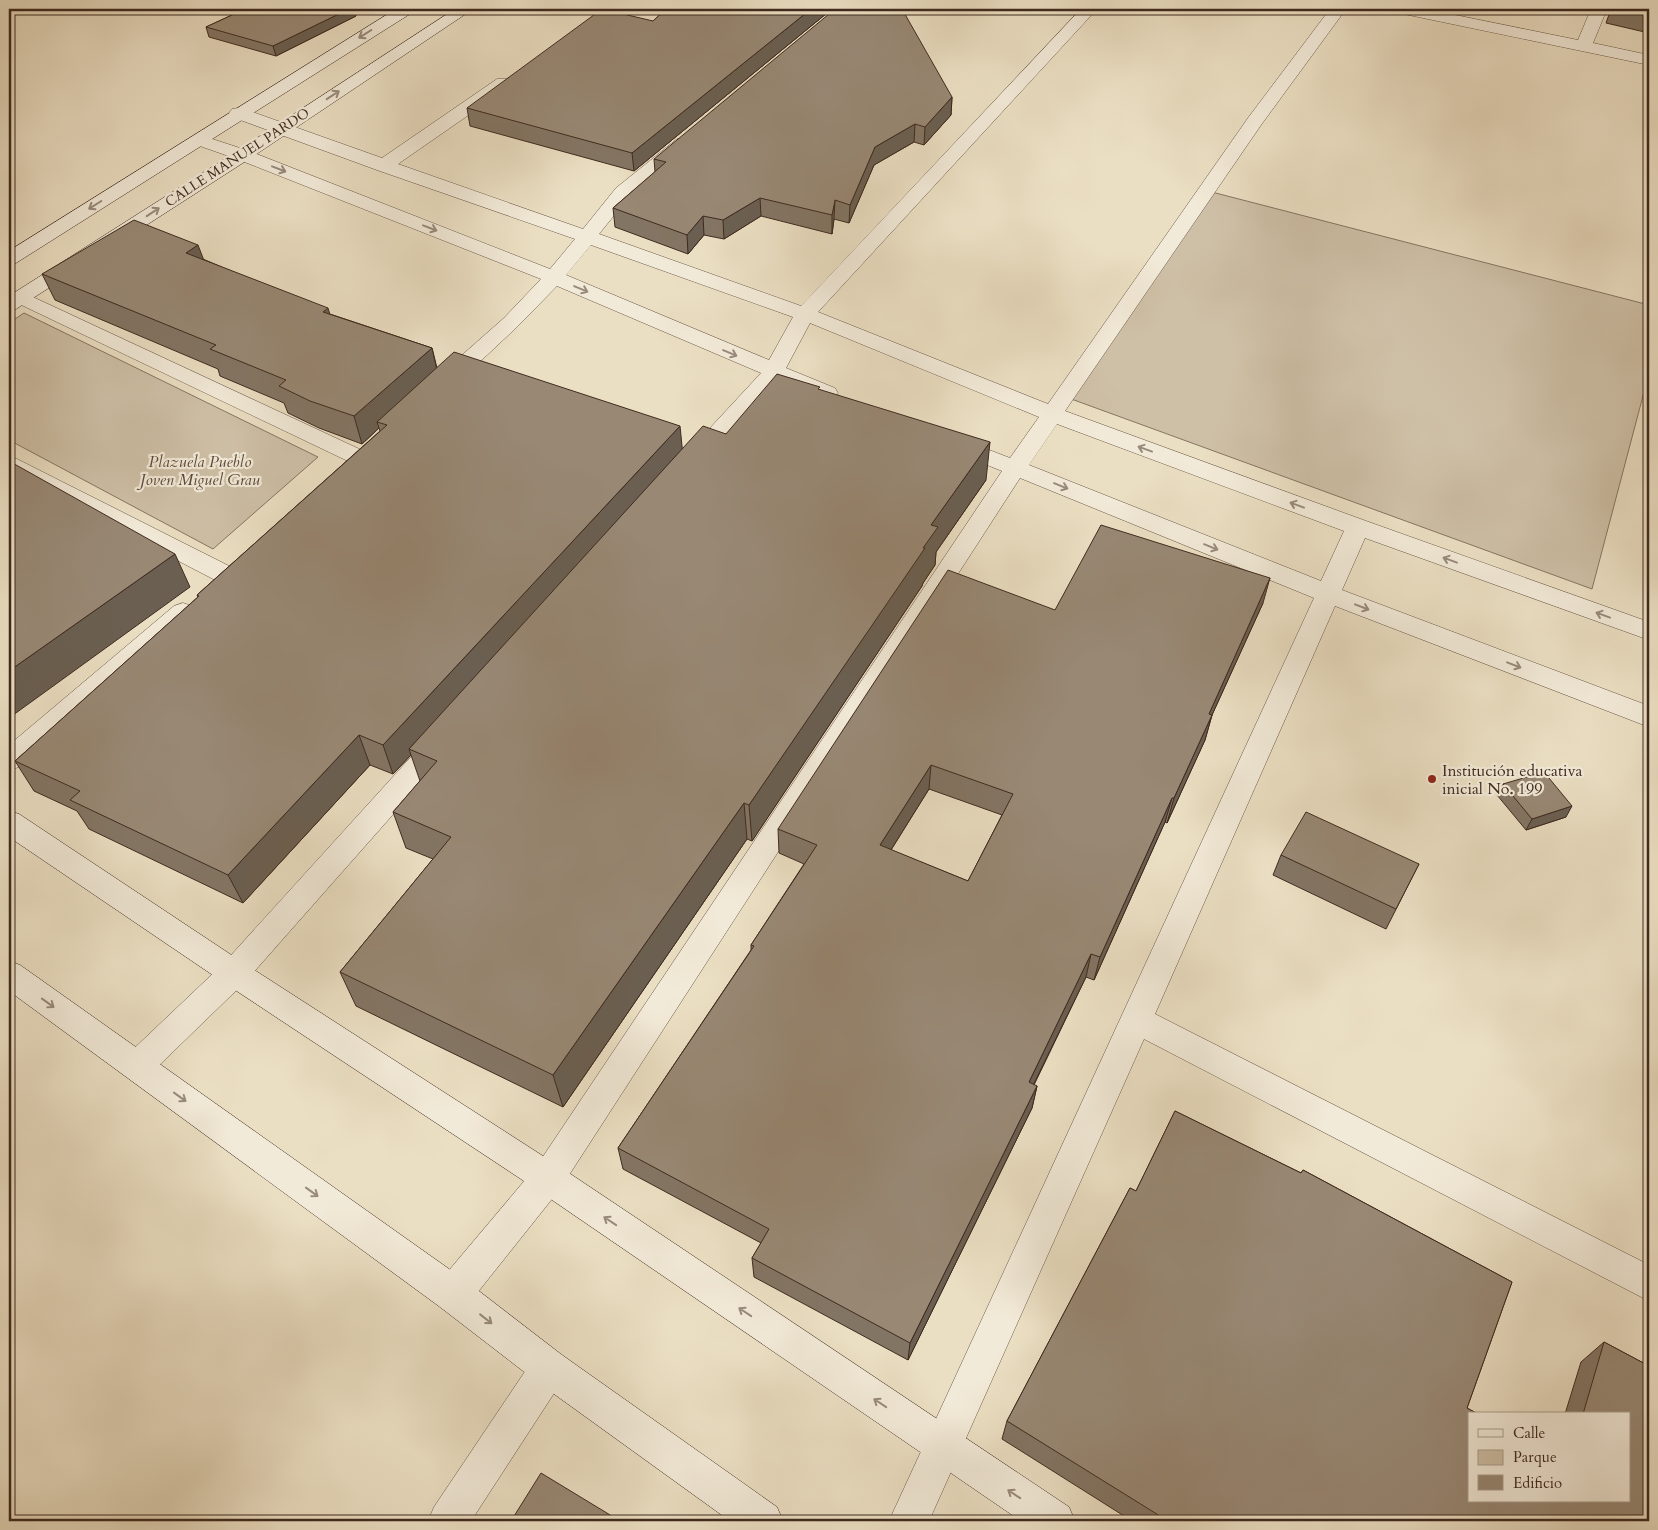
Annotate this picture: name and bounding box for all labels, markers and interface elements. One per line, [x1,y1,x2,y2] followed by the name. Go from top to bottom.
[359,30,373,40] one-way arrow
[326,90,340,100] one-way arrow
[161,103,313,211] street label: CALLE MANUEL PARDO
[270,165,286,174] one-way arrow
[88,200,102,211] one-way arrow
[146,207,160,218] one-way arrow
[422,224,437,233] one-way arrow
[573,284,588,294] one-way arrow
[722,348,737,358] one-way arrow
[1138,444,1153,453] one-way arrow
[136,451,260,491] park label: Plazuela Pueblo Joven Miguel Grau
[1052,482,1068,491] one-way arrow
[1290,500,1306,509] one-way arrow
[1203,543,1218,552] one-way arrow
[1443,555,1458,564] one-way arrow
[1354,603,1370,612] one-way arrow
[1596,609,1612,619] one-way arrow
[1506,661,1521,670] one-way arrow
[1442,760,1583,800] place label: Institución educativa inicial No. 199
[1426,773,1438,785] marker: Institución educativa inicial No. 199
[41,998,55,1008] one-way arrow
[173,1092,187,1102] one-way arrow
[305,1187,319,1197] one-way arrow
[604,1216,618,1226] one-way arrow
[738,1307,752,1317] one-way arrow
[479,1314,492,1325] one-way arrow
[873,1397,887,1408] one-way arrow
[1468,1412,1630,1502] legend
[1513,1423,1546,1443] text: Calle
[1513,1447,1557,1467] text: Parque
[1513,1473,1562,1493] text: Edificio
[1008,1489,1022,1499] one-way arrow

